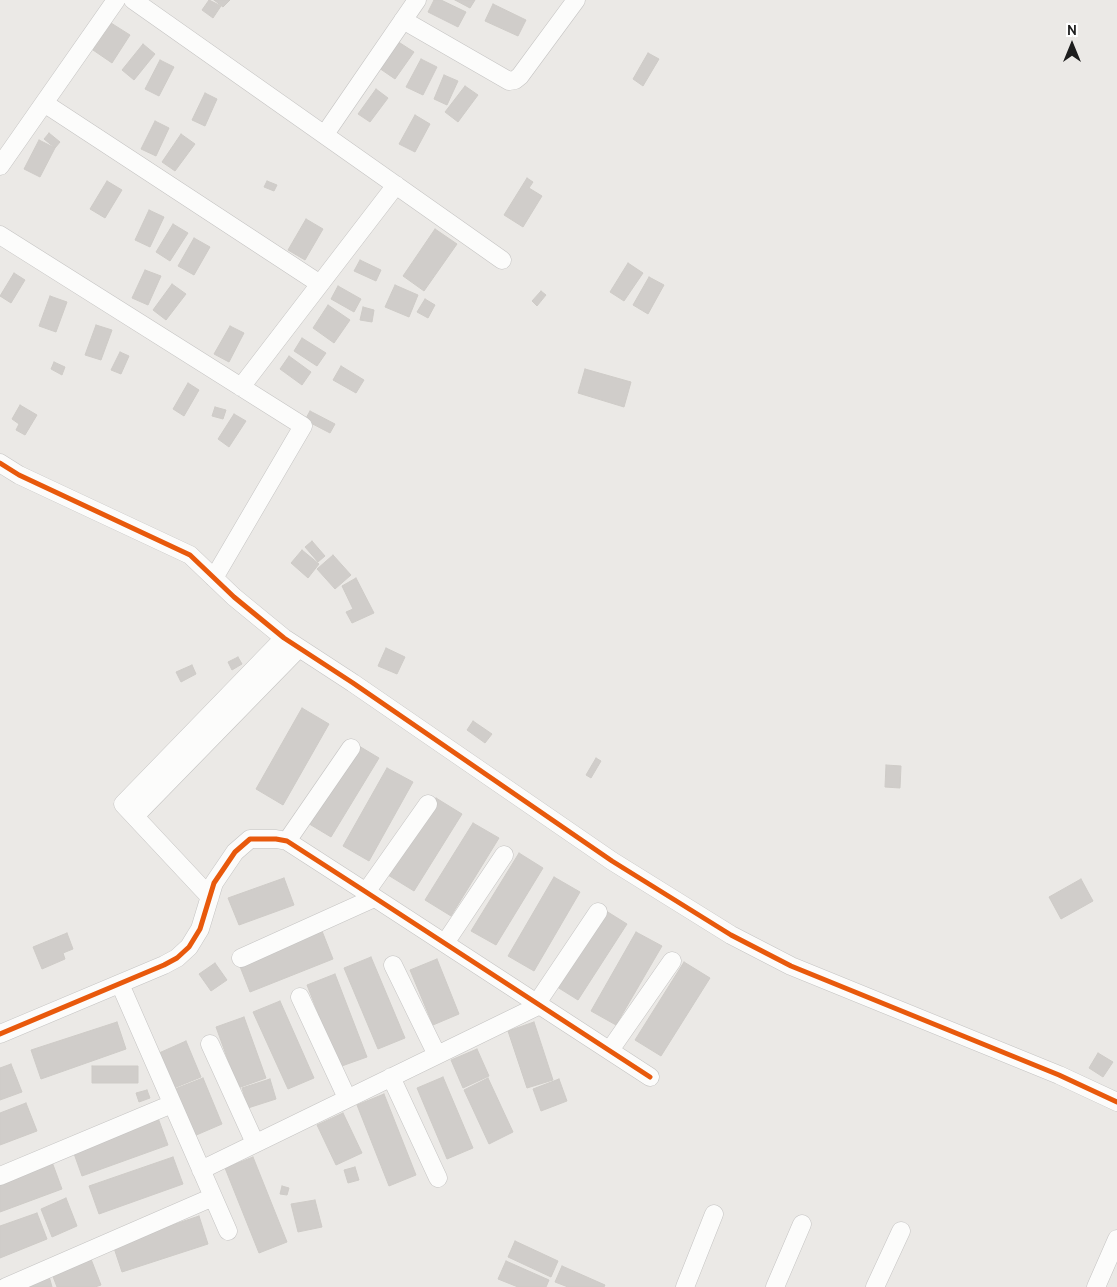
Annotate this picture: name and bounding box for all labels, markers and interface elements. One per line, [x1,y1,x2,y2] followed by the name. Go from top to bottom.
[1047,20,1097,70] north arrow
[1067,21,1077,39] text: N

